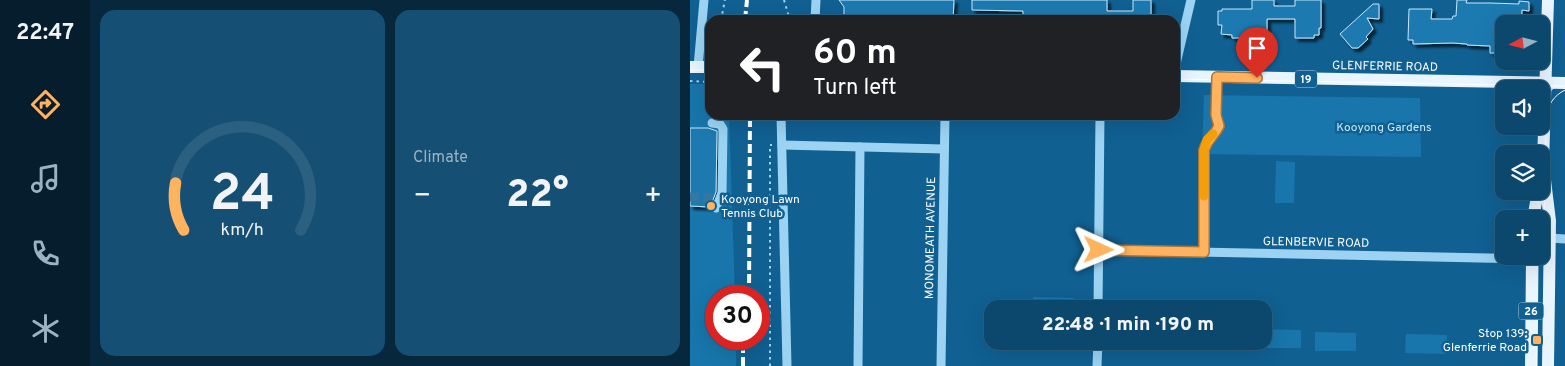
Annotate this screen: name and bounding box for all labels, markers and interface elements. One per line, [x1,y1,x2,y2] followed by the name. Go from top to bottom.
[1495,15,1550,70] north arrow
[1495,15,1550,265] map controls
[16,20,74,47] text: 22:47
[1236,27,1278,78] pin
[813,32,897,76] text: 60 m
[1243,34,1271,62] icon: arrive
[730,35,795,100] icon: left
[1332,58,1438,76] street label: GLENFERRIE ROAD
[1295,70,1317,88] road number: 19
[813,75,896,102] text: Turn left
[1495,80,1550,135] button: sound
[28,87,63,122] icon: directions
[1336,120,1432,136] park label: Kooyong Gardens
[1495,145,1550,200] button: layers
[413,148,468,168] text: Climate
[28,161,63,196] icon: music
[210,163,275,229] text: 24
[506,172,569,221] text: 22°
[922,177,940,299] street label: MONOMEATH AVENUE
[413,179,431,215] text: −
[644,179,662,215] text: +
[721,192,800,222] place label: Kooyong Lawn Tennis Club
[705,200,717,212] marker: Kooyong Lawn Tennis Club
[1495,210,1550,265] button: +
[221,219,264,242] text: km/h
[1072,223,1124,275] position arrow
[1263,234,1369,252] street label: GLENBERVIE ROAD
[28,236,63,271] icon: phone
[705,285,770,350] speed limit sign: 30
[1518,302,1544,320] road number: 26
[28,311,63,346] icon: climate
[1042,313,1214,337] text: 22:48 · 1 min · 190 m
[1443,326,1527,356] place label: Stop 139: Glenferrie Road
[1531,334,1543,346] marker: Stop 139: Glenferrie Road

